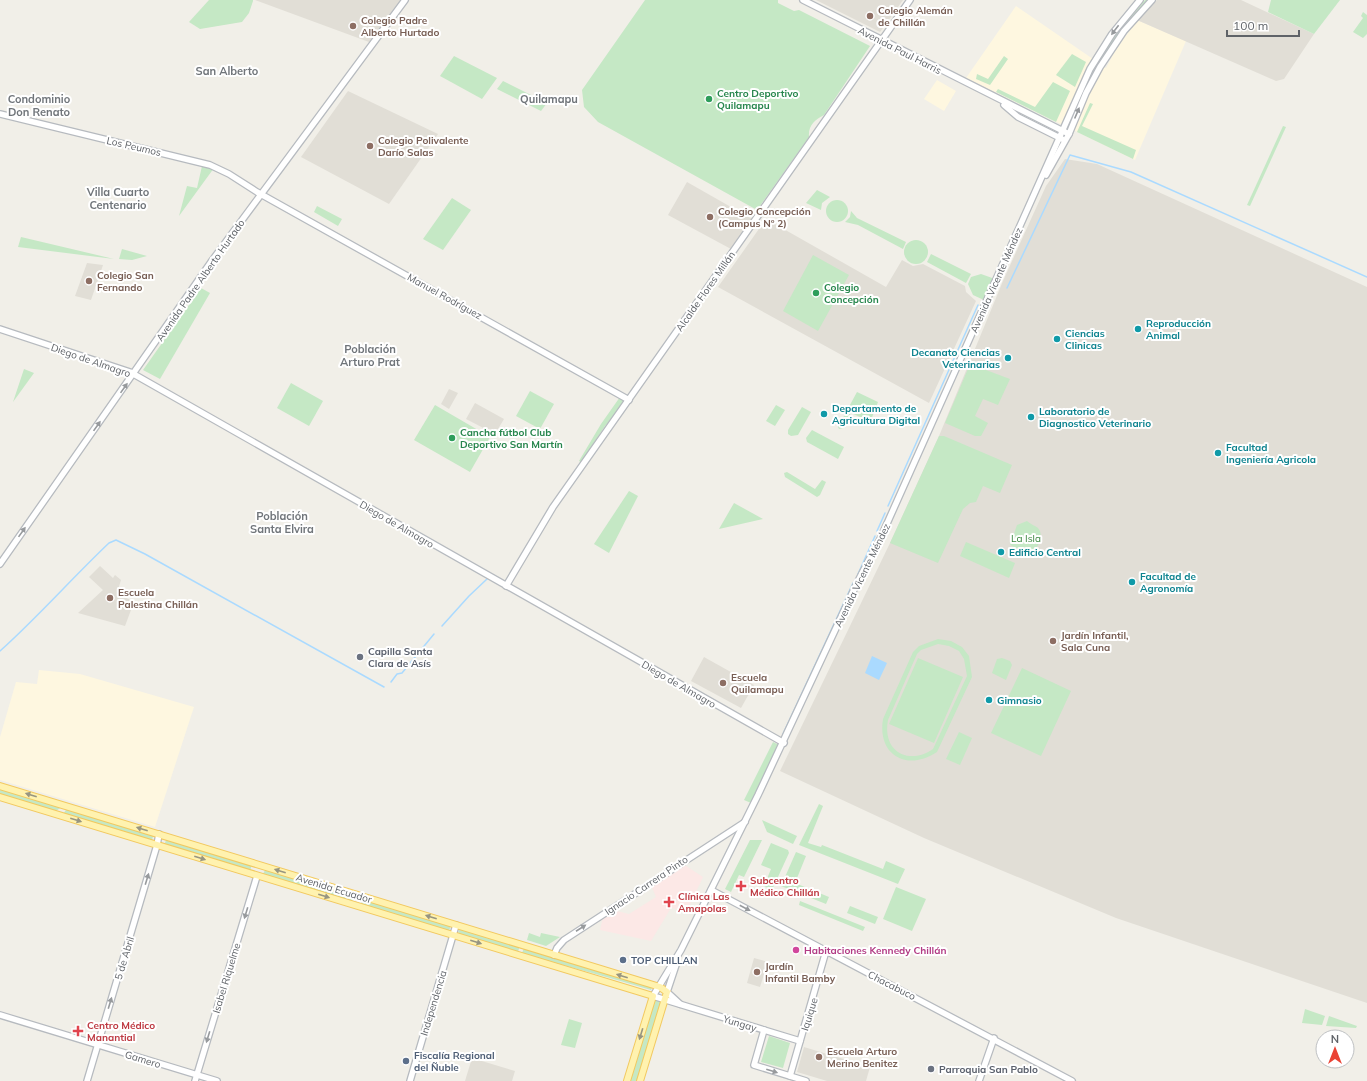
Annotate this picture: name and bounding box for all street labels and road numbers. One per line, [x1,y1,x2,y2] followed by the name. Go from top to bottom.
[856,24,944,77] street label: Avenida Paul Harris
[105,134,162,159] street label: Los Peumos
[153,217,248,344] street label: Avenida Padre Alberto Hurtado
[967,225,1026,335] street label: Avenida Vicente Méndez
[673,249,738,334] street label: Alcalde Flores Millán
[405,270,484,322] street label: Manuel Rodríguez
[49,341,133,380] street label: Diego de Almagro
[357,498,436,551] street label: Diego de Almagro
[832,521,893,629] street label: Avenida Vicente Méndez
[639,658,718,711] street label: Diego de Almagro
[602,853,691,918] street label: Ignacio Carrera Pinto
[294,871,374,906] street label: Avenida Ecuador
[112,935,137,981] street label: 5 de Abril
[210,941,243,1015] street label: Isabel Riquelme
[866,968,918,1003] street label: Chacabuco
[417,969,450,1037] street label: Independencia
[798,996,821,1032] street label: Iquique
[721,1012,759,1035] street label: Yungay
[123,1048,163,1071] street label: Gamero

